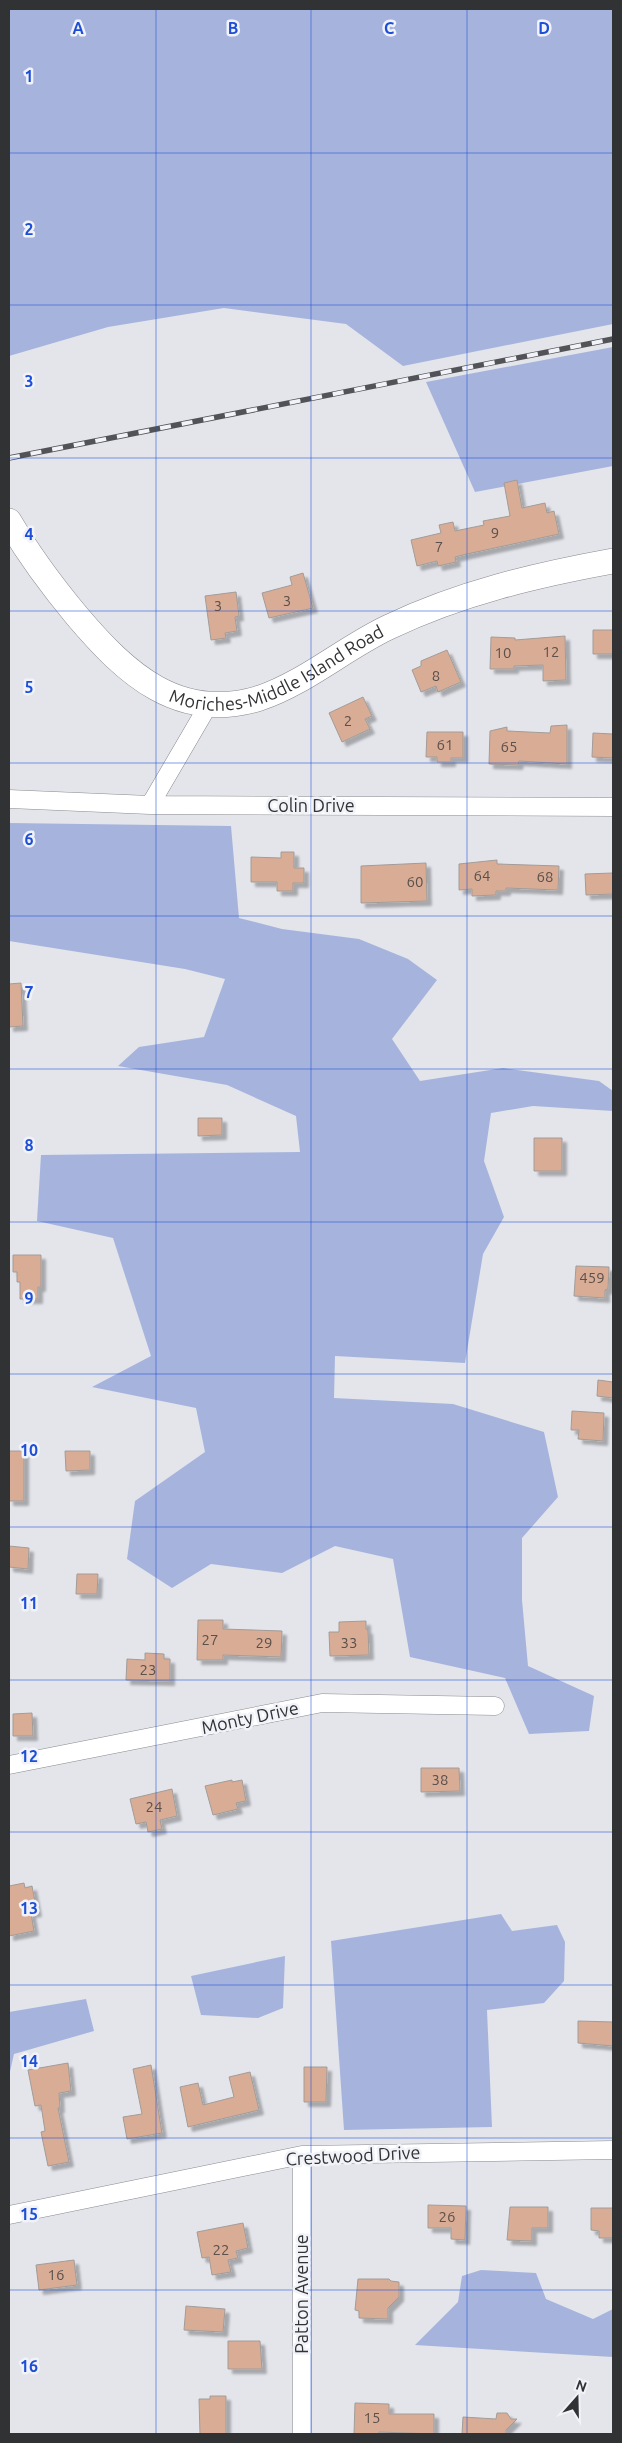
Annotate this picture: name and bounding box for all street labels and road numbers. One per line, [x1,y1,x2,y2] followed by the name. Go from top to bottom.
[167,620,386,714] street label: Moriches-Middle Island Road
[267,795,355,815] street label: Colin Drive
[199,1697,300,1737] street label: Monty Drive
[285,2141,421,2169] street label: Crestwood Drive
[291,2234,311,2354] street label: Patton Avenue

